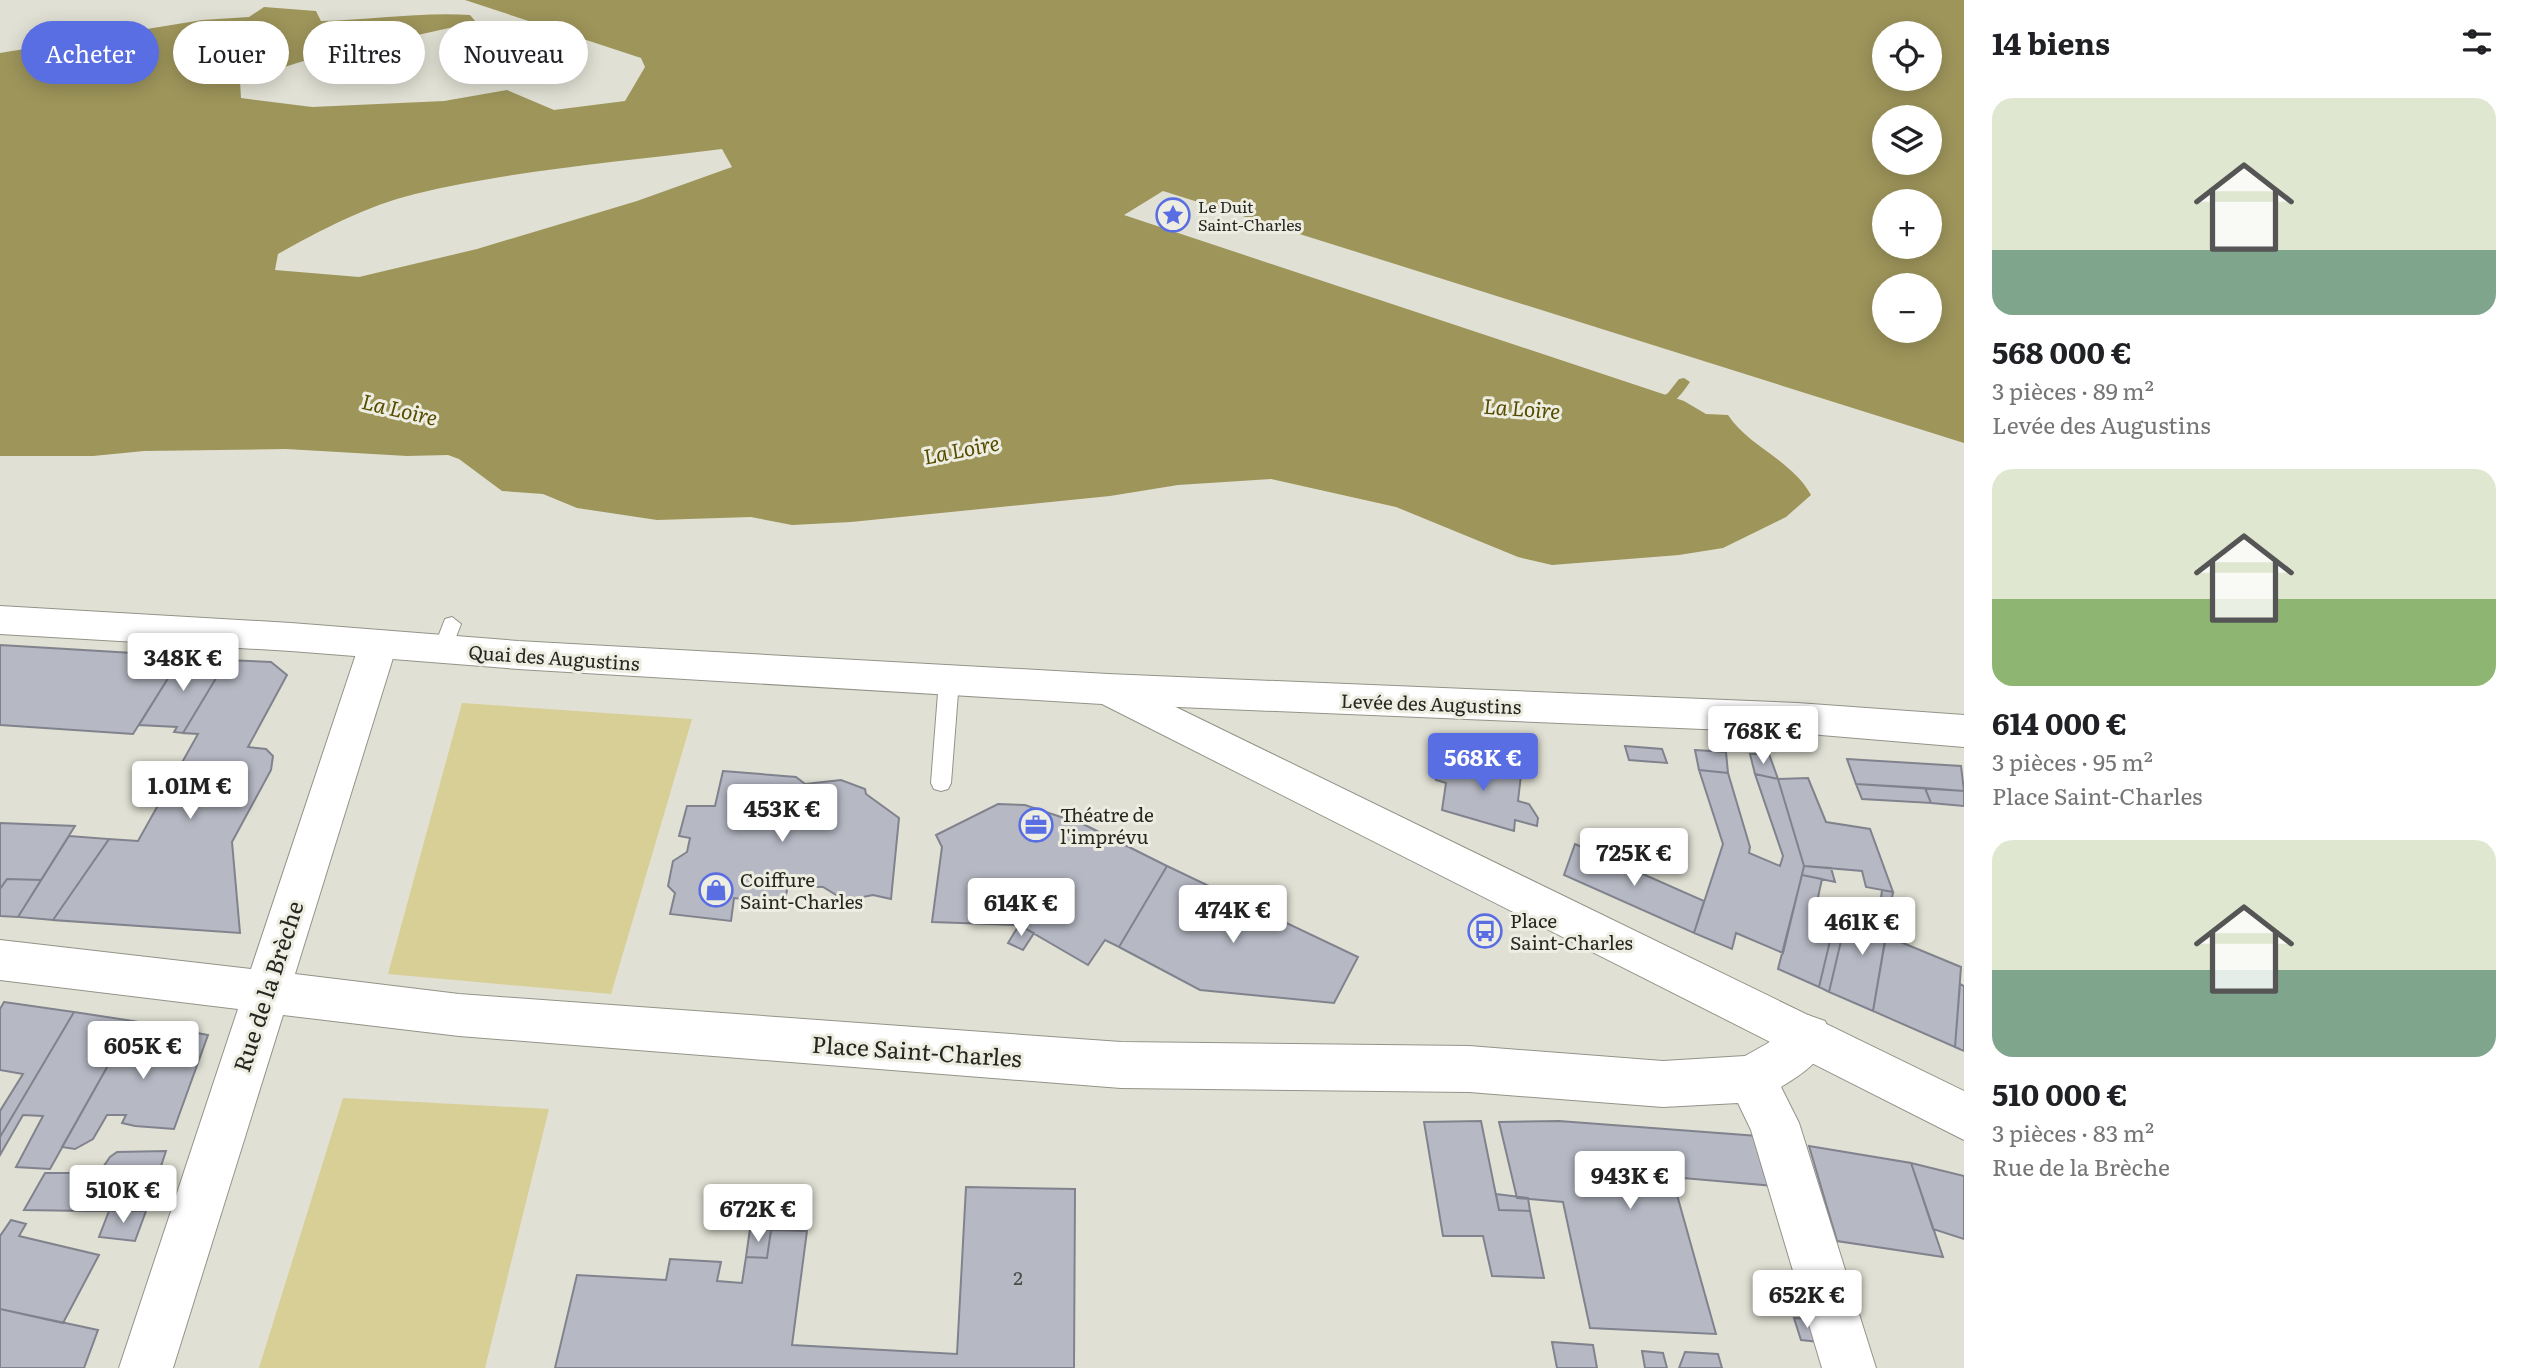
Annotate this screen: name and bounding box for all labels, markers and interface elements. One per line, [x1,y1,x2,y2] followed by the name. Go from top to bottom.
[1992,20,2110,64] text: 14 biens
[21,21,159,84] chip: Acheter
[173,21,289,84] chip: Louer
[303,21,425,84] chip: Filtres
[439,21,588,84] chip: Nouveau
[1872,21,1942,343] map controls
[1872,21,1942,91] button: locate
[2458,23,2496,61] icon: filters
[1872,105,1942,175] button: layers
[2181,144,2307,270] icon: home
[1872,189,1942,259] button: +
[1198,194,1301,236] place label: Le Duit Saint-Charles
[1154,196,1192,234] place icon: Le Duit Saint-Charles
[1872,273,1942,343] button: −
[1992,329,2132,373] text: 568 000 €
[1992,373,2154,407] text: 3 pièces · 89 m²
[359,384,441,432] water label: La Loire
[1483,389,1561,425] water label: La Loire
[1992,407,2211,441] text: Levée des Augustins
[920,425,1002,471] water label: La Loire
[2181,515,2307,641] icon: home
[126,634,240,693] pin: 348K €
[467,637,641,677] street label: Quai des Augustins
[144,639,222,673] text: 348K €
[1340,686,1522,720] street label: Levée des Augustins
[1992,700,2127,744] text: 614 000 €
[1706,706,1820,766] pin: 768K €
[1724,712,1802,746] text: 768K €
[1426,734,1540,793] pin: 568K €
[1444,739,1522,773] text: 568K €
[1992,744,2153,778] text: 3 pièces · 95 m²
[125,762,255,821] pin: 1.01M €
[148,767,232,801] text: 1.01M €
[1992,778,2202,812] text: Place Saint-Charles
[725,784,839,844] pin: 453K €
[743,790,821,824] text: 453K €
[1060,800,1154,850] place label: Théatre de l'imprévu
[1017,806,1055,844] office icon: Théatre de l'imprévu
[1577,828,1691,888] pin: 725K €
[1596,834,1672,868] text: 725K €
[740,865,863,915] place label: Coiffure Saint-Charles
[697,871,735,909] shop icon: Coiffure Saint-Charles
[964,878,1078,938] pin: 614K €
[984,884,1058,918] text: 614K €
[1176,886,1290,945] pin: 474K €
[2181,886,2307,1012] icon: home
[1195,891,1271,925] text: 474K €
[223,896,311,1076] street label: Rue de la Brèche
[1805,898,1919,957] pin: 461K €
[1824,903,1900,937] text: 461K €
[1510,906,1633,956] place label: Place Saint-Charles
[1466,912,1504,950] bus stop icon: Place Saint-Charles
[86,1021,200,1081] pin: 605K €
[811,1026,1023,1074] street label: Place Saint-Charles
[104,1027,182,1061] text: 605K €
[1992,1071,2128,1115] text: 510 000 €
[1992,1115,2154,1149] text: 3 pièces · 83 m²
[1992,1149,2170,1183] text: Rue de la Brèche
[1573,1152,1687,1211] pin: 943K €
[1591,1157,1669,1191] text: 943K €
[66,1166,180,1225] pin: 510K €
[86,1171,160,1205] text: 510K €
[701,1184,815,1244] pin: 672K €
[719,1190,797,1224] text: 672K €
[1013,1263,1023,1291] house number: 2
[1750,1270,1864,1330] pin: 652K €
[1769,1276,1845,1310] text: 652K €

